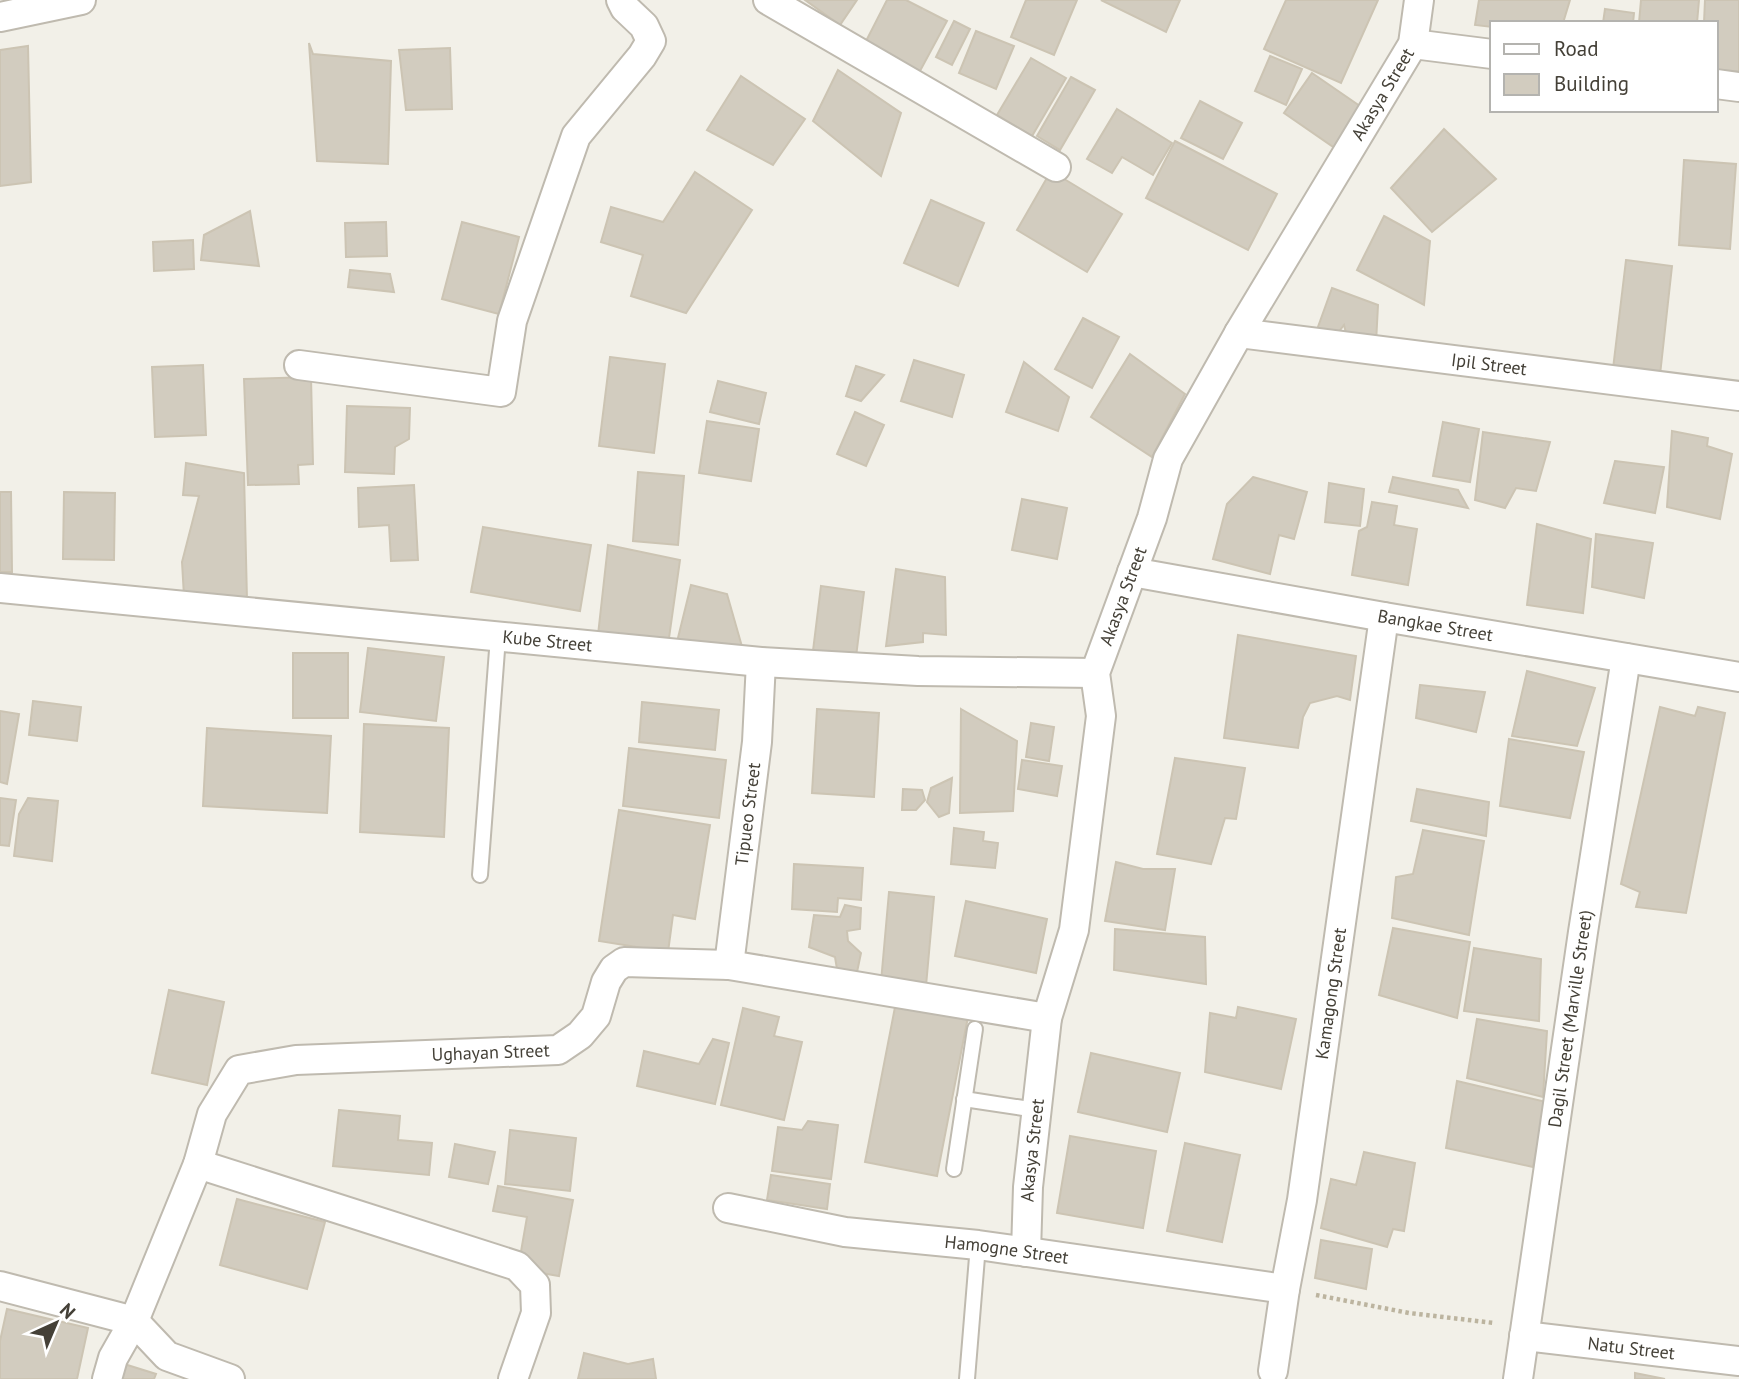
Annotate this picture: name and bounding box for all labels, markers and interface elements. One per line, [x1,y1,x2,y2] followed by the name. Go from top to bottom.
[1490,21,1718,112] legend
[1554,35,1598,62] text: Road
[1346,43,1419,144] street label: Akasya Street
[1554,70,1629,97] text: Building
[1450,348,1528,380] street label: Ipil Street
[1094,543,1151,649] street label: Akasya Street
[1376,604,1495,646] street label: Bangkae Street
[502,625,593,657] street label: Kube Street
[730,761,765,867] street label: Tipueo Street
[1543,908,1597,1129] street label: Dagil Street (Marville Street)
[1310,926,1351,1061] street label: Kamagong Street
[431,1038,550,1066] street label: Ughayan Street
[1016,1097,1049,1202] street label: Akasya Street
[944,1230,1070,1269] street label: Hamogne Street
[21,1288,91,1358] north arrow
[55,1298,81,1324] text: N
[1586,1331,1676,1364] street label: Natu Street

